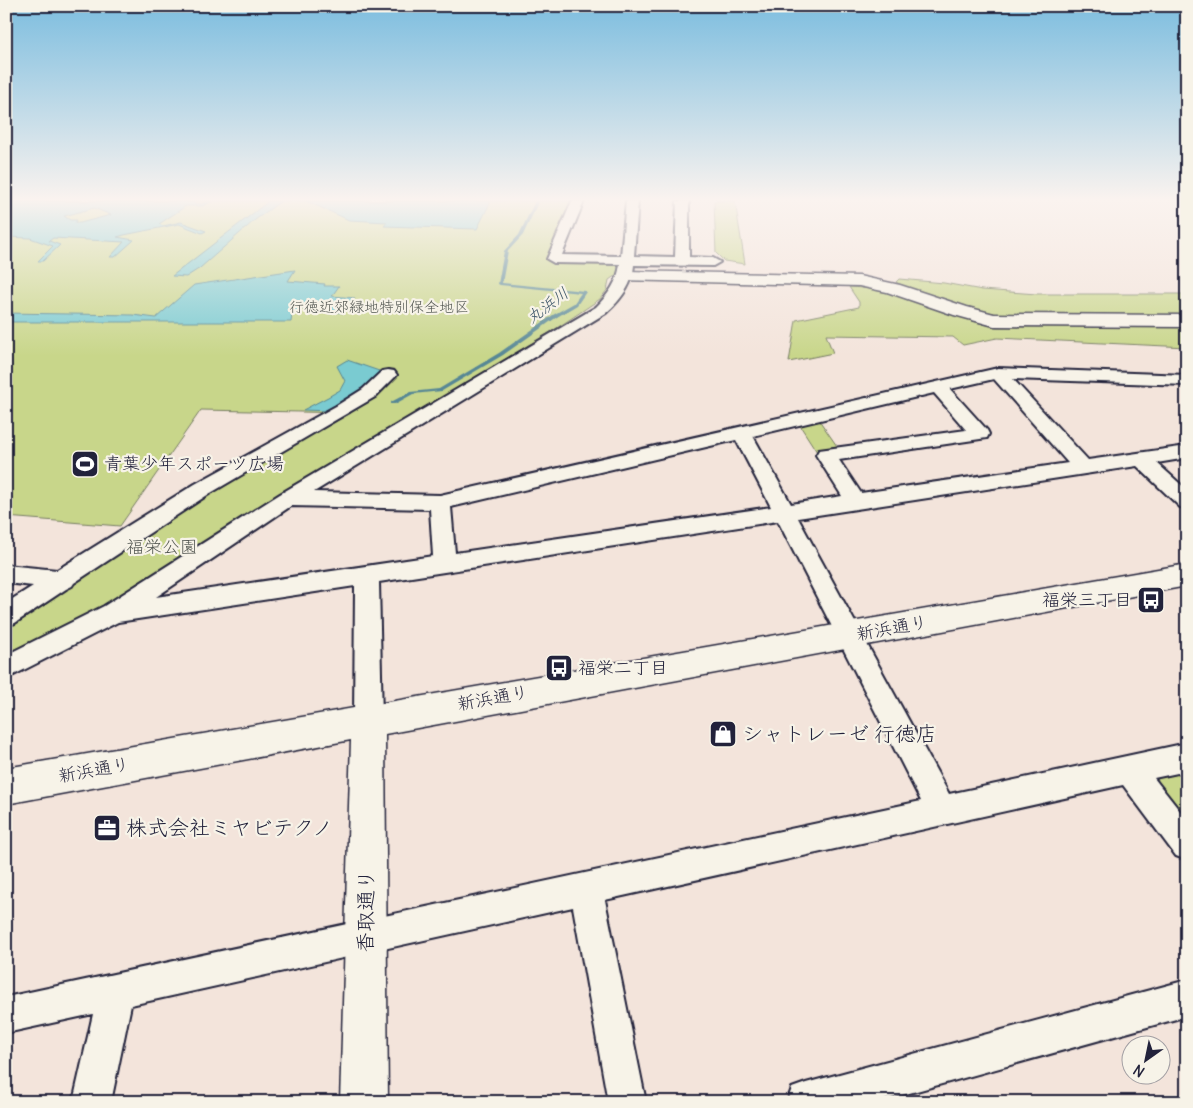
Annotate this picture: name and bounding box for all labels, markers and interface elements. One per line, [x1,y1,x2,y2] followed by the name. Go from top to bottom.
[522,283,572,327] water label: 丸浜川
[289,297,469,316] park label: 行徳近郊緑地特別保全地区
[70,449,100,479] sports icon: 青葉少年スポーツ広場
[104,452,284,475] place label: 青葉少年スポーツ広場
[126,535,198,558] park label: 福栄公園
[1136,585,1166,615] bus stop icon: 福栄三丁目
[1042,588,1132,611] place label: 福栄三丁目
[854,610,929,645] street label: 新浜通り
[544,653,574,683] bus stop icon: 福栄二丁目
[578,656,668,679] place label: 福栄二丁目
[455,680,530,715] street label: 新浜通り
[708,719,738,749] shop icon: シャトレーゼ 行徳店
[742,720,937,747] place label: シャトレーゼ 行徳店
[56,752,131,787] street label: 新浜通り
[92,813,122,843] office icon: 株式会社ミヤビテクノ
[126,814,333,841] place label: 株式会社ミヤビテクノ
[351,869,380,953] street label: 香取通り
[1120,1036,1170,1086] north arrow
[1130,1061,1148,1081] text: N

